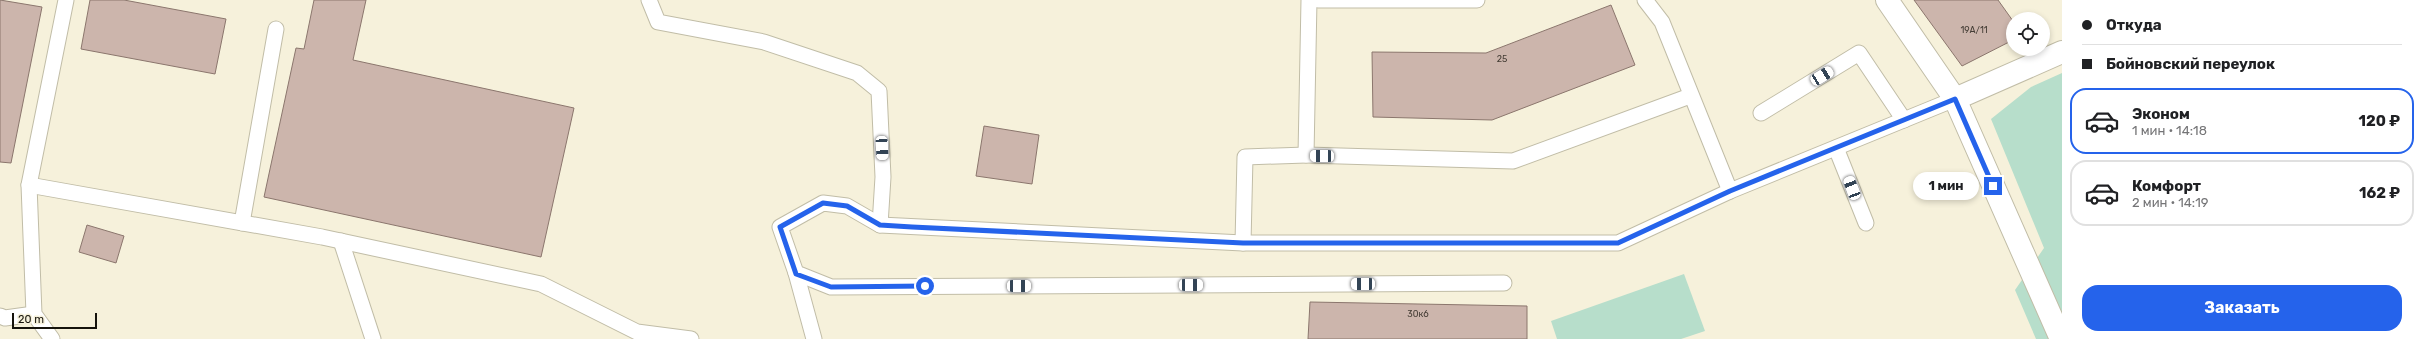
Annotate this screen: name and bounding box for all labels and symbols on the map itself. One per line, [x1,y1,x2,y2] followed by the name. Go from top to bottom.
[1960,25,1988,35] house number: 19А/11
[1497,54,1507,64] house number: 25
[1809,65,1835,87] car
[875,136,889,160] car
[1310,150,1334,162] car
[1913,172,1979,200] callout: 1 мин
[1842,175,1862,201] car
[1984,177,2002,195] route end
[916,277,934,295] route start
[1351,278,1375,290] car
[1179,279,1203,291] car
[1007,280,1031,292] car
[1407,309,1429,319] house number: 30к6
[12,311,97,330] scale bar

